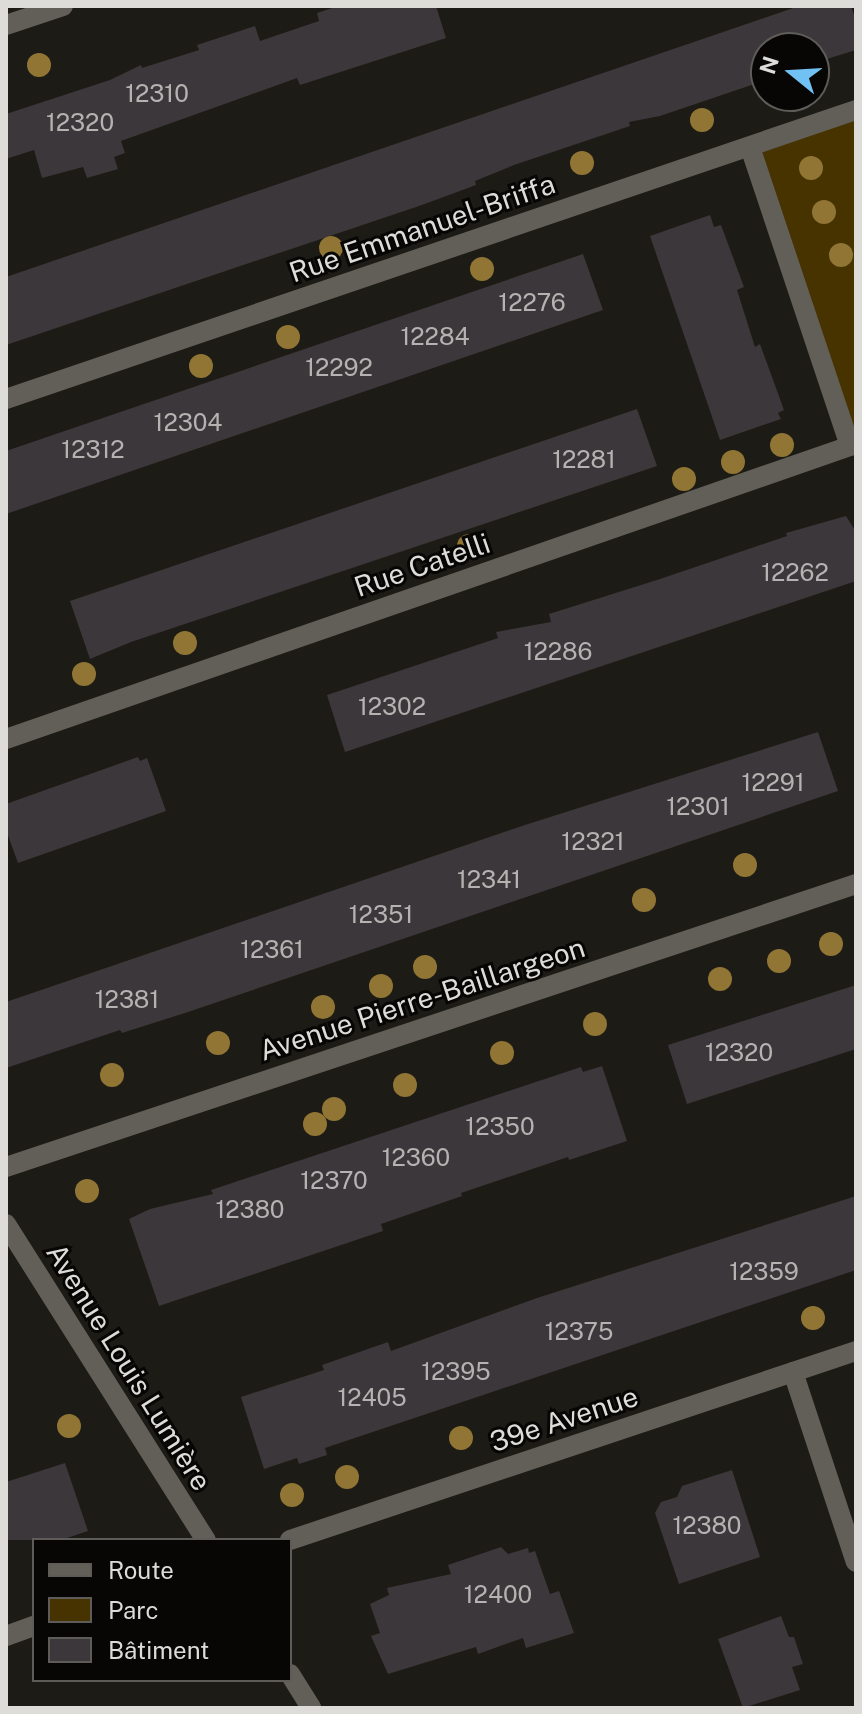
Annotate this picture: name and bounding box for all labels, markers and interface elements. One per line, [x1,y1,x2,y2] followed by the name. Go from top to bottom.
[750,32,830,112] north arrow
[754,53,784,77] text: N
[125,80,189,108] house number: 12310
[46,109,114,137] house number: 12320
[285,167,559,289] street label: Rue Emmanuel-Briffa
[498,289,566,317] house number: 12276
[401,323,469,351] house number: 12284
[305,354,373,382] house number: 12292
[154,409,222,437] house number: 12304
[61,436,125,464] house number: 12312
[552,446,616,474] house number: 12281
[350,526,494,604] street label: Rue Catelli
[761,559,829,587] house number: 12262
[524,638,592,666] house number: 12286
[358,693,426,721] house number: 12302
[741,769,805,797] house number: 12291
[666,793,730,821] house number: 12301
[561,828,625,856] house number: 12321
[457,866,521,894] house number: 12341
[349,901,413,929] house number: 12351
[255,930,589,1068] street label: Avenue Pierre-Baillargeon
[240,936,304,964] house number: 12361
[95,986,159,1014] house number: 12381
[705,1039,773,1067] house number: 12320
[465,1113,535,1141] house number: 12350
[382,1144,450,1172] house number: 12360
[300,1167,368,1195] house number: 12370
[215,1196,285,1224] house number: 12380
[39,1237,219,1497] street label: Avenue Louis Lumière
[729,1258,799,1286] house number: 12359
[545,1318,613,1346] house number: 12375
[421,1358,491,1386] house number: 12395
[486,1379,642,1459] street label: 39e Avenue
[337,1384,407,1412] house number: 12405
[672,1512,742,1540] house number: 12380
[32,1538,292,1682] legend
[108,1556,174,1584] text: Route
[464,1581,532,1609] house number: 12400
[108,1596,159,1624] text: Parc
[108,1636,209,1664] text: Bâtiment

